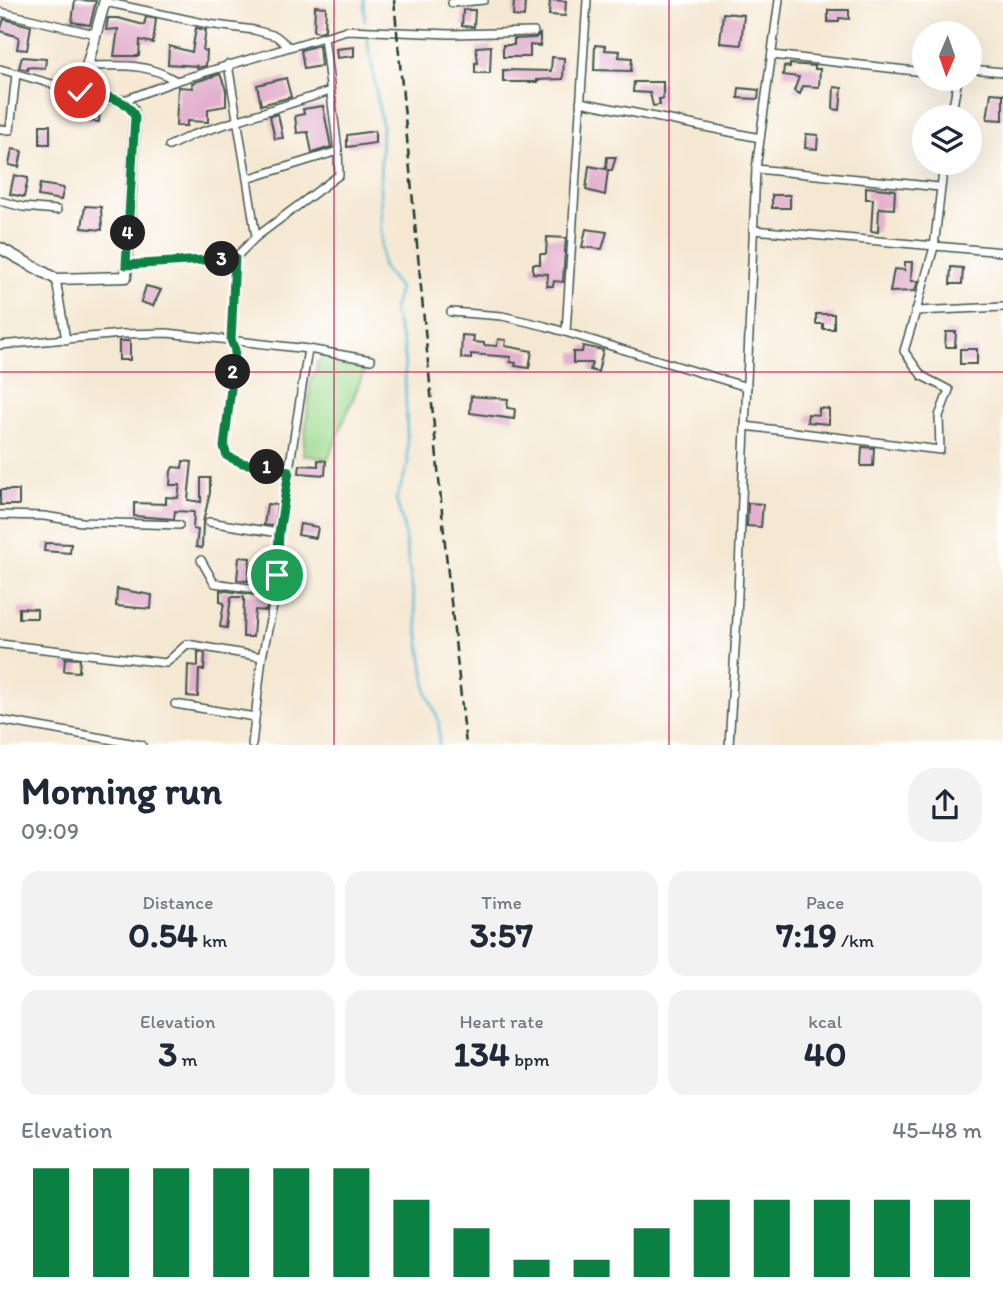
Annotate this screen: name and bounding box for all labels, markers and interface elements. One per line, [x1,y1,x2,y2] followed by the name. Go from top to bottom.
[912,21,982,91] north arrow
[912,21,982,175] map controls
[50,62,110,122] pin
[61,73,99,111] icon: check
[912,105,982,175] button: layers
[110,216,146,250] pin: 4
[122,221,133,244] text: 4
[204,242,240,276] pin: 3
[216,247,227,270] text: 3
[216,354,250,390] pin: 2
[228,360,238,383] text: 2
[250,449,284,484] pin: 1
[262,455,271,478] text: 1
[247,545,307,605] pin
[258,556,296,594] icon: arrive
[21,768,222,814] text: Morning run
[908,768,982,842] button: share
[21,817,79,845] text: 09:09
[142,891,213,914] text: Distance
[481,891,522,914] text: Time
[806,891,844,914] text: Pace
[128,914,198,956] text: 0.54
[470,914,533,956] text: 3:57
[776,914,837,956] text: 7:19
[198,929,227,952] text: km
[837,929,874,952] text: /km
[140,1010,216,1033] text: Elevation
[459,1010,544,1033] text: Heart rate
[808,1010,842,1033] text: kcal
[158,1033,177,1075] text: 3
[454,1033,510,1075] text: 134
[804,1033,846,1075] text: 40
[177,1048,198,1071] text: m
[510,1048,549,1071] text: bpm
[21,1116,112,1144] text: Elevation
[892,1116,982,1144] text: 45–48 m

